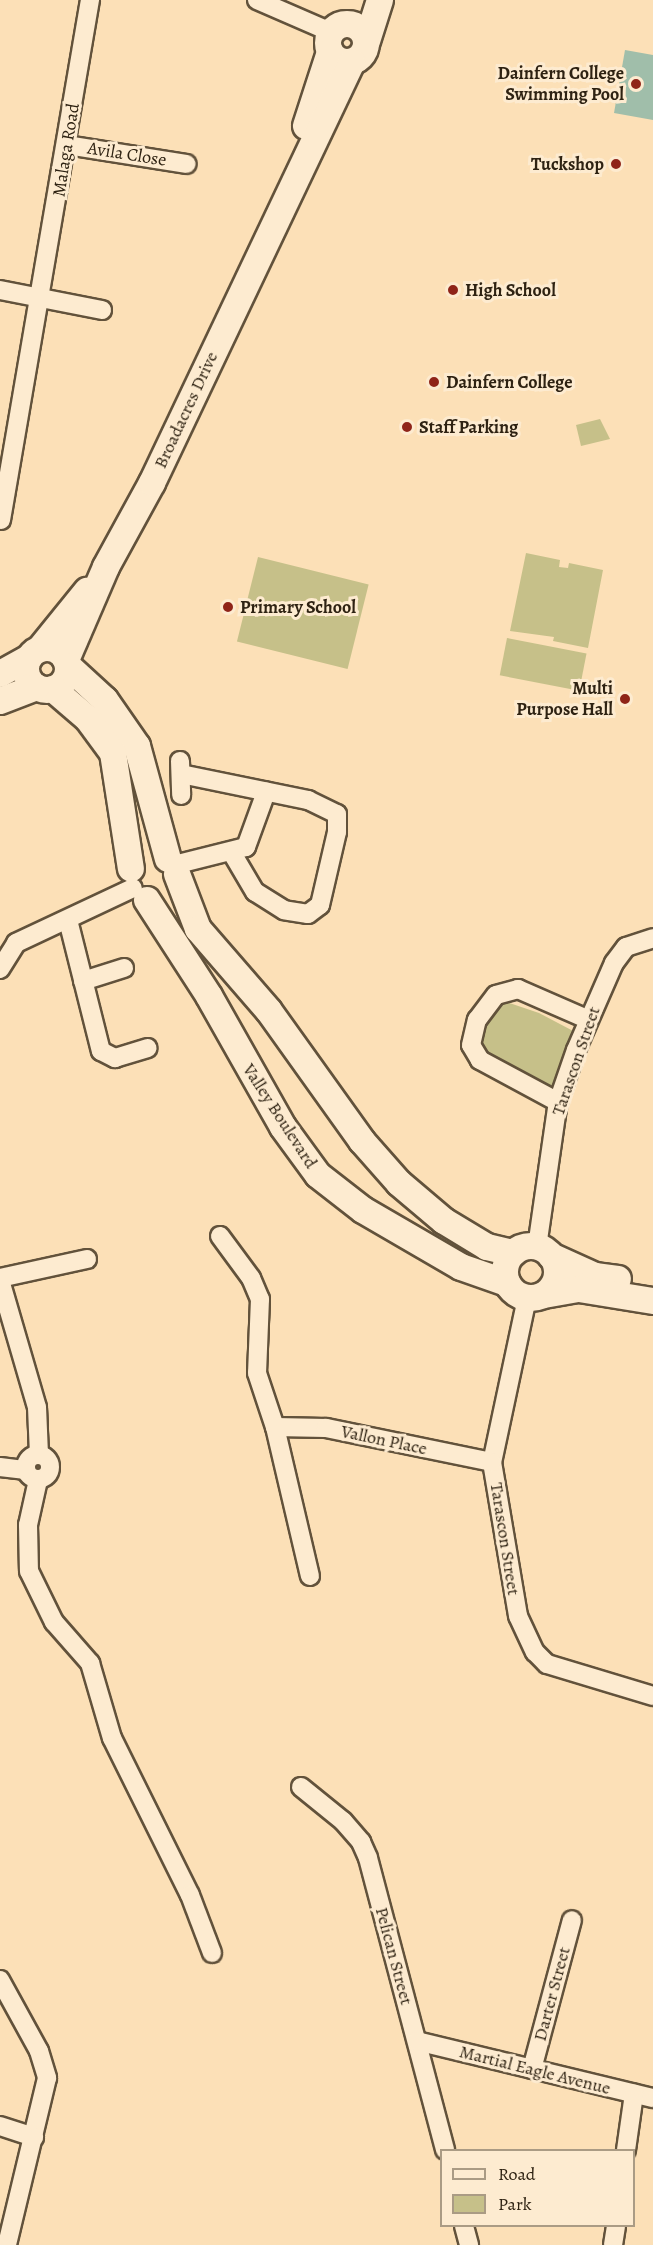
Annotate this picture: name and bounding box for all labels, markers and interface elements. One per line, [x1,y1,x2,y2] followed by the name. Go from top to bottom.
[497,63,624,106] place label: Dainfern College Swimming Pool
[629,77,643,91] marker: Dainfern College Swimming Pool
[48,102,84,198] street label: Malaga Road
[86,137,168,171] street label: Avila Close
[531,153,604,175] place label: Tuckshop
[609,157,623,171] marker: Tuckshop
[465,279,556,301] place label: High School
[446,283,460,297] marker: High School
[150,348,222,472] street label: Broadacres Drive
[446,371,573,393] place label: Dainfern College
[427,375,441,389] marker: Dainfern College
[419,416,518,438] place label: Staff Parking
[400,420,414,434] marker: Staff Parking
[240,596,356,618] place label: Primary School
[221,600,235,614] marker: Primary School
[516,678,613,720] place label: Multi Purpose Hall
[618,692,632,706] marker: Multi Purpose Hall
[547,1004,605,1118] street label: Tarascon Street
[238,1060,322,1172] street label: Valley Boulevard
[339,1420,429,1460] street label: Vallon Place
[485,1481,525,1597] street label: Tarascon Street
[371,1905,417,2007] street label: Pelican Street
[529,1945,575,2043] street label: Darter Street
[457,2041,613,2099] street label: Martial Eagle Avenue
[440,2149,635,2227] legend
[498,2162,535,2186] text: Road
[498,2192,532,2216] text: Park

